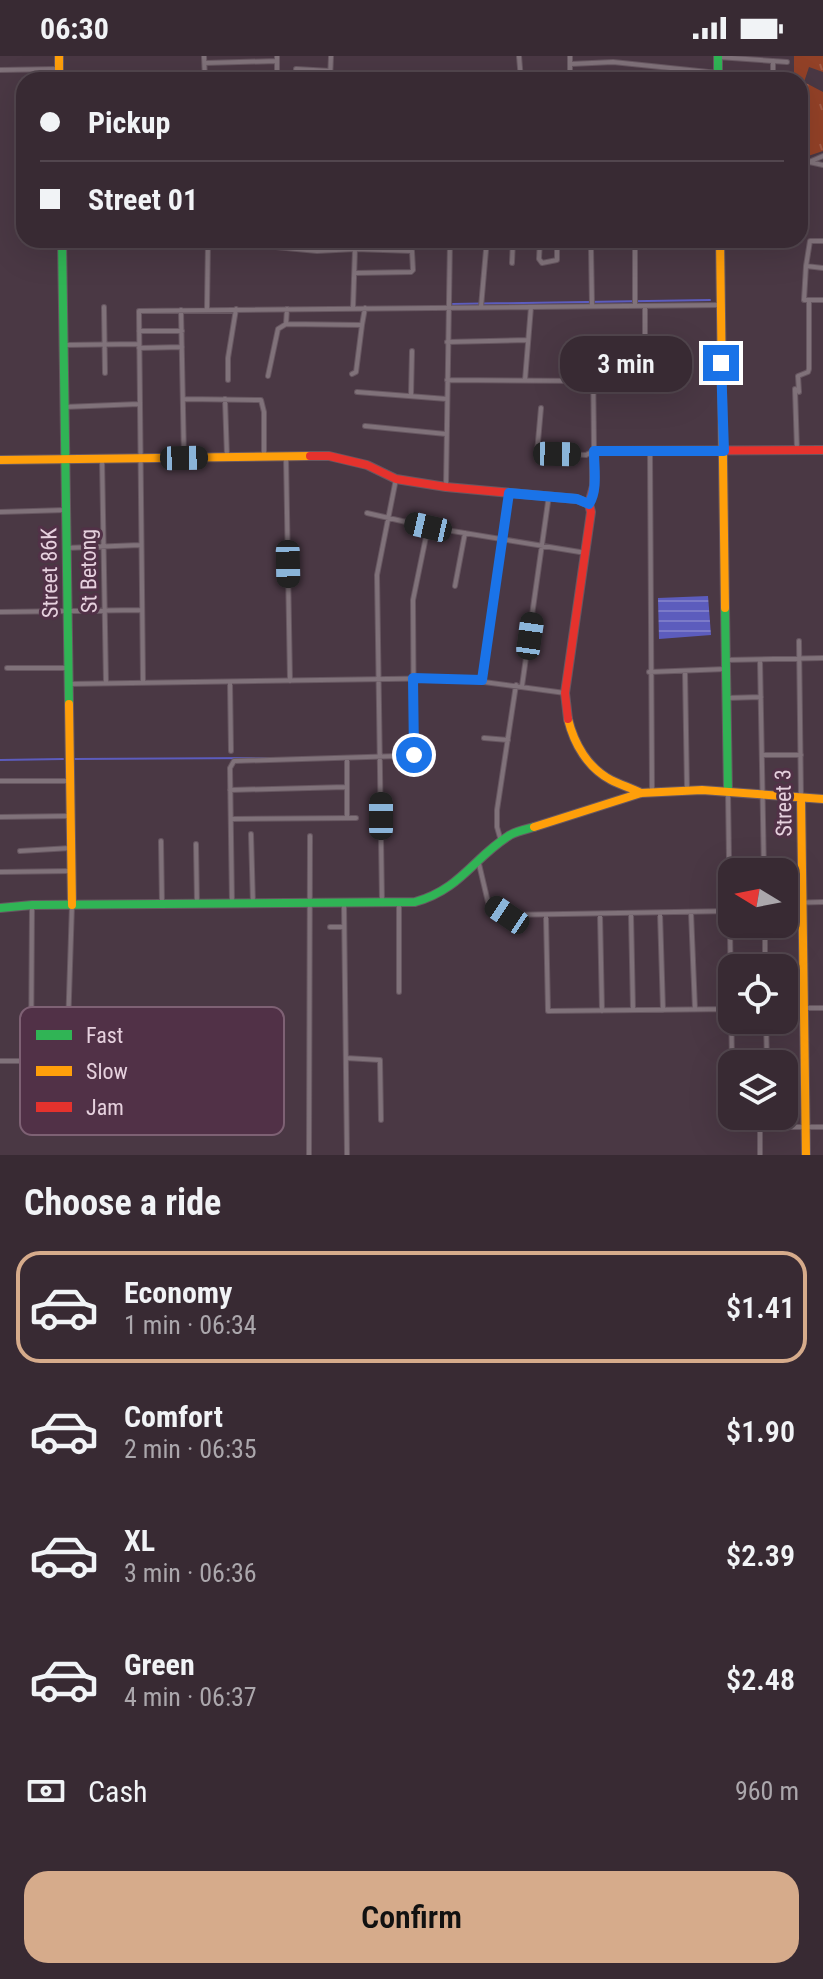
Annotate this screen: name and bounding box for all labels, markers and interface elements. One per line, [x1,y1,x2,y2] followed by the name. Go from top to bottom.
[40,11,109,46] text: 06:30
[88,105,170,140] text: Pickup
[88,182,198,217] text: Street 01
[561,335,693,391] callout: 3 min
[703,345,739,381] route end
[597,349,655,379] text: 3 min
[533,442,581,466] car
[160,446,208,470] car
[402,510,454,544] car
[36,528,63,618] street label: Street 86K
[75,529,102,613] street label: St Betong
[276,540,300,588] car
[515,611,545,661] car
[396,737,432,773] route start
[770,769,797,837] street label: Street 3
[369,792,393,840] car
[718,858,798,938] north arrow
[718,858,798,1130] map controls
[480,892,534,938] car
[718,954,798,1034] button: locate
[20,1007,284,1135] legend
[86,1023,123,1048] text: Fast
[718,1050,798,1130] button: layers
[86,1059,128,1084] text: Slow
[86,1095,124,1120] text: Jam
[24,1182,221,1224] text: Choose a ride
[28,1271,100,1343] icon: car
[124,1275,232,1310] text: Economy
[726,1290,795,1325] text: $1.41
[124,1310,257,1340] text: 1 min · 06:34
[28,1395,100,1467] icon: car
[124,1399,223,1434] text: Comfort
[726,1414,795,1449] text: $1.90
[124,1434,257,1464] text: 2 min · 06:35
[28,1519,100,1591] icon: car
[124,1523,155,1558] text: XL
[726,1538,795,1573] text: $2.39
[124,1558,257,1588] text: 3 min · 06:36
[28,1643,100,1715] icon: car
[124,1647,195,1682] text: Green
[726,1662,795,1697] text: $2.48
[124,1682,257,1712] text: 4 min · 06:37
[24,1769,68,1813] icon: cash
[88,1774,148,1809] text: Cash
[735,1776,799,1806] text: 960 m
[24,1871,799,1963] button: Confirm

